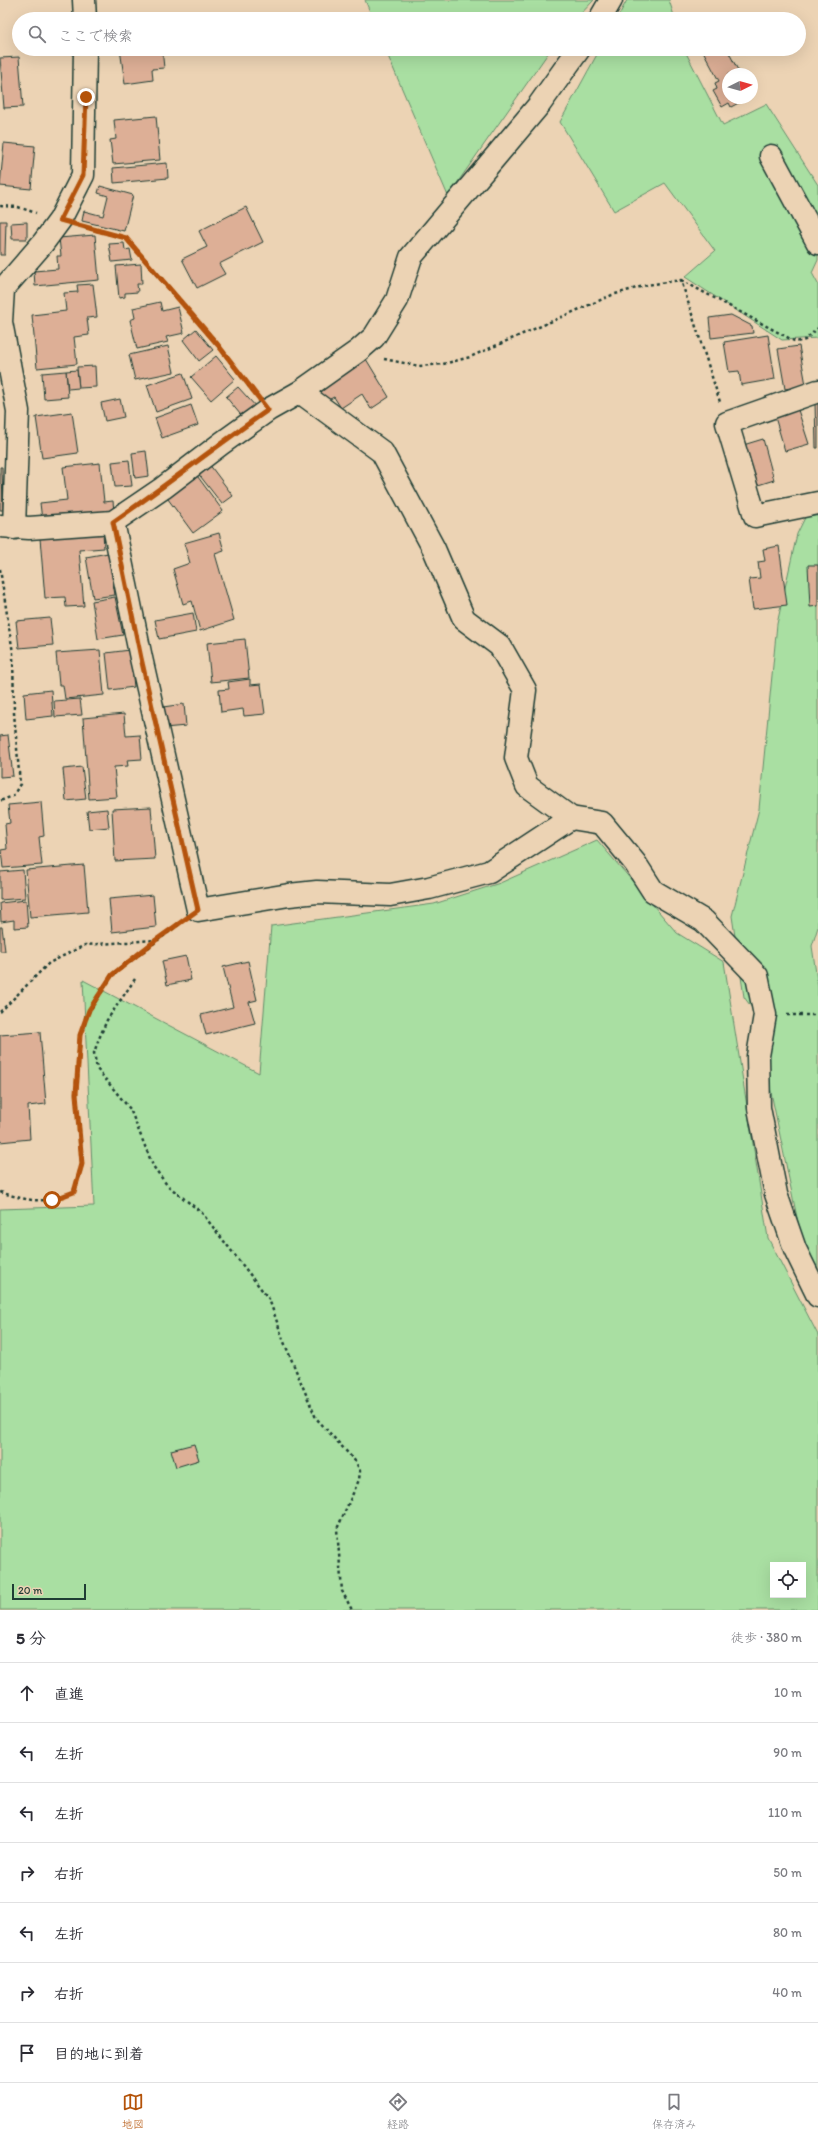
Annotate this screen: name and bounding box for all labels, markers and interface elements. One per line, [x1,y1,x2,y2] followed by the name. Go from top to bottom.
[12,12,806,56] search box
[26,23,48,45] icon: search
[58,27,133,45] text: ここで検索
[722,68,758,104] north arrow
[77,88,95,106] route end
[43,1191,61,1209] route start
[770,1562,806,1598] map controls
[770,1562,806,1598] button: locate
[12,1582,86,1601] scale bar
[18,1584,42,1597] text: 20 m
[16,1628,46,1648] text: 5 分
[731,1630,802,1645] text: 徒歩 · 380 m
[16,1682,38,1704] icon: ahead
[54,1685,84,1703] text: 直進
[774,1685,802,1700] text: 10 m
[16,1742,38,1764] icon: left
[54,1745,84,1763] text: 左折
[773,1745,802,1760] text: 90 m
[16,1802,38,1824] icon: left
[54,1805,84,1823] text: 左折
[768,1805,802,1820] text: 110 m
[16,1862,38,1884] icon: right
[54,1865,84,1883] text: 右折
[773,1865,802,1880] text: 50 m
[16,1922,38,1944] icon: left
[54,1925,84,1943] text: 左折
[773,1925,802,1940] text: 80 m
[16,1982,38,2004] icon: right
[54,1985,84,2003] text: 右折
[772,1985,802,2000] text: 40 m
[16,2042,38,2064] icon: arrive
[54,2045,144,2063] text: 目的地に到着
[122,2091,144,2131] tab: 地図
[387,2091,409,2131] tab: 経路
[652,2091,696,2131] tab: 保存済み

